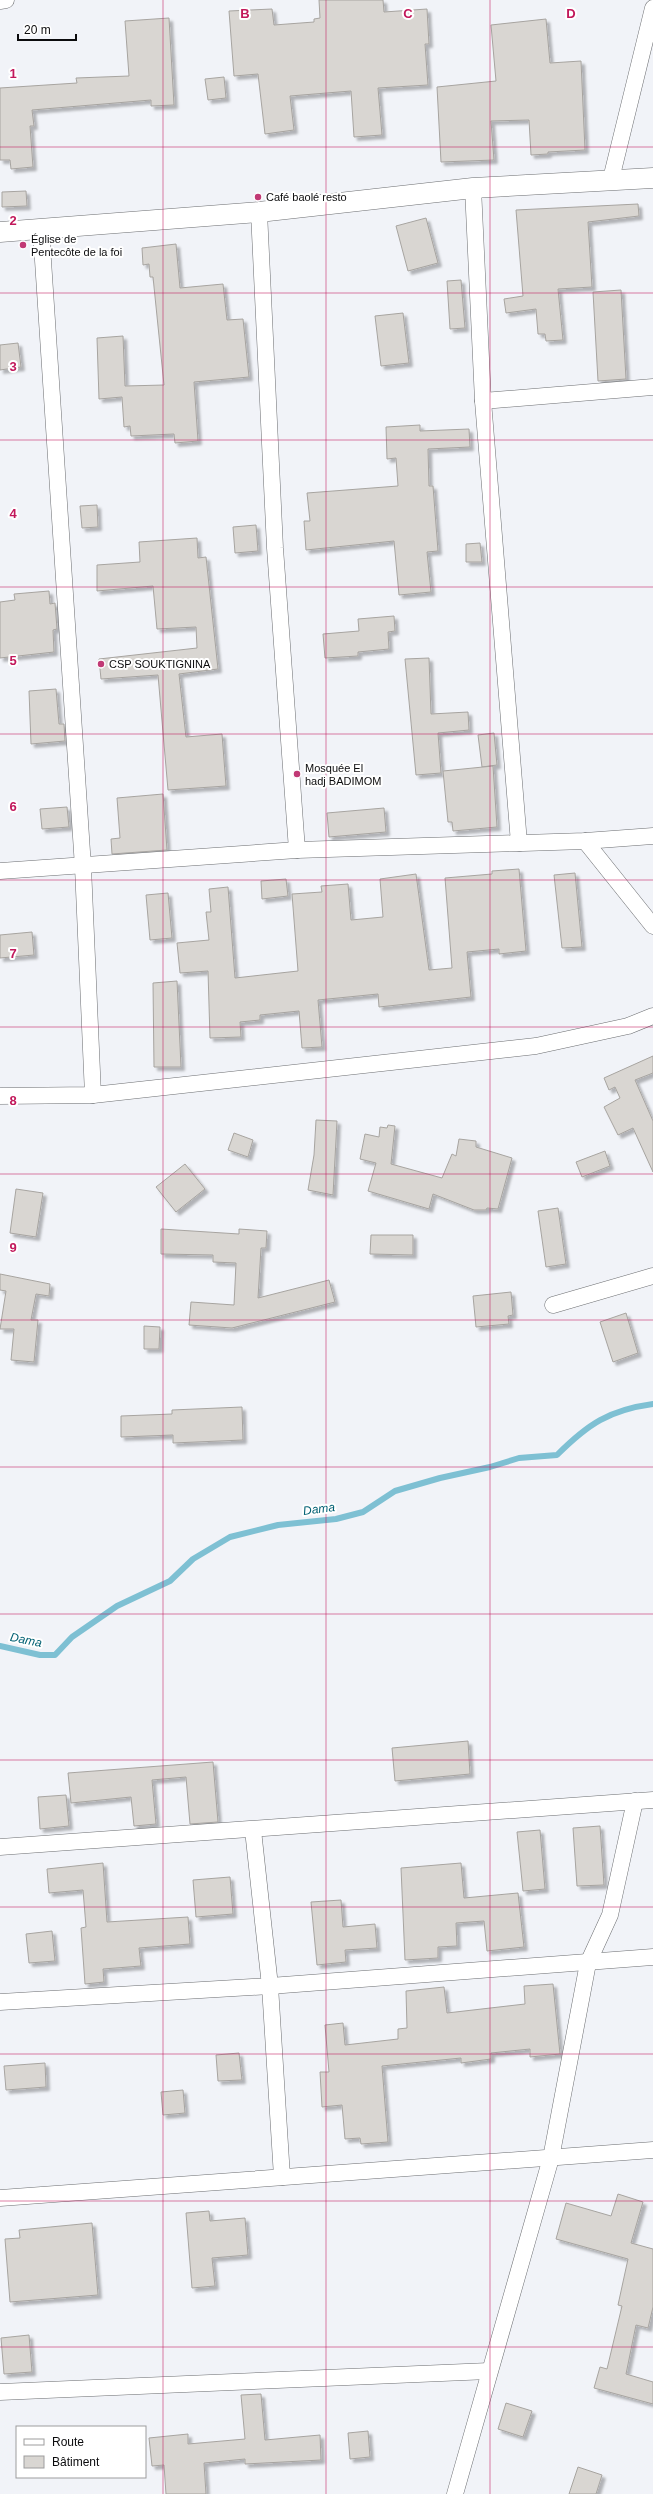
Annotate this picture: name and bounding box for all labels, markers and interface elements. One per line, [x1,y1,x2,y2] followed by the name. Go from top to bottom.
[240,6,250,21] text: B
[403,6,413,21] text: C
[566,6,576,21] text: D
[18,16,76,42] scale bar
[24,23,51,37] text: 20 m
[9,66,17,81] text: 1
[266,191,347,203] place label: Café baolé resto
[253,192,263,202] marker: Café baolé resto
[9,213,17,228] text: 2
[31,233,122,258] place label: Église de Pentecôte de la foi
[18,240,28,250] marker: Église de Pentecôte de la foi
[9,359,17,374] text: 3
[9,506,17,521] text: 4
[9,653,17,668] text: 5
[109,658,211,670] place label: CSP SOUKTIGNINA
[96,659,106,669] marker: CSP SOUKTIGNINA
[305,762,381,787] place label: Mosquée El hadj BADIMOM
[292,769,302,779] marker: Mosquée El hadj BADIMOM
[9,799,17,814] text: 6
[9,946,17,961] text: 7
[9,1093,17,1108] text: 8
[9,1240,17,1255] text: 9
[302,1500,336,1518] water label: Dama
[9,1630,43,1650] water label: Dama
[16,2426,146,2478] legend
[52,2435,84,2449] text: Route
[52,2455,100,2469] text: Bâtiment

